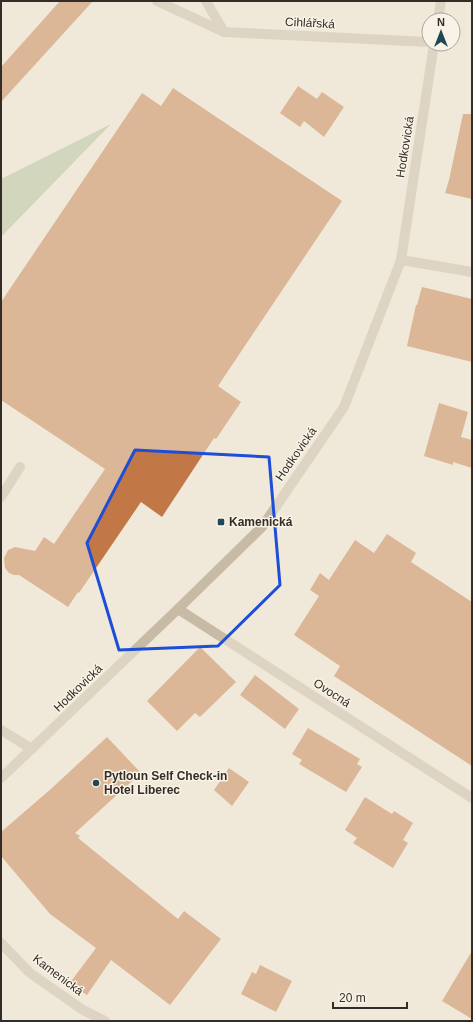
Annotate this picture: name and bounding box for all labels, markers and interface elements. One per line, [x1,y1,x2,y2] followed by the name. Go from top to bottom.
[421,12,461,52] north arrow
[285,15,336,31] street label: Cihlářská
[437,16,445,28] text: N
[393,115,417,179] street label: Hodkovická
[272,424,320,483] street label: Hodkovická
[229,515,293,529] place label: Kamenická
[216,517,226,527] marker: Kamenická
[51,661,105,715] street label: Hodkovická
[311,676,353,710] street label: Ovocná
[104,769,227,797] place label: Pytloun Self Check-in Hotel Liberec
[91,778,101,788] marker: Pytloun Self Check-in Hotel Liberec
[30,952,86,999] street label: Kamenická
[333,984,407,1010] scale bar
[339,991,366,1005] text: 20 m

